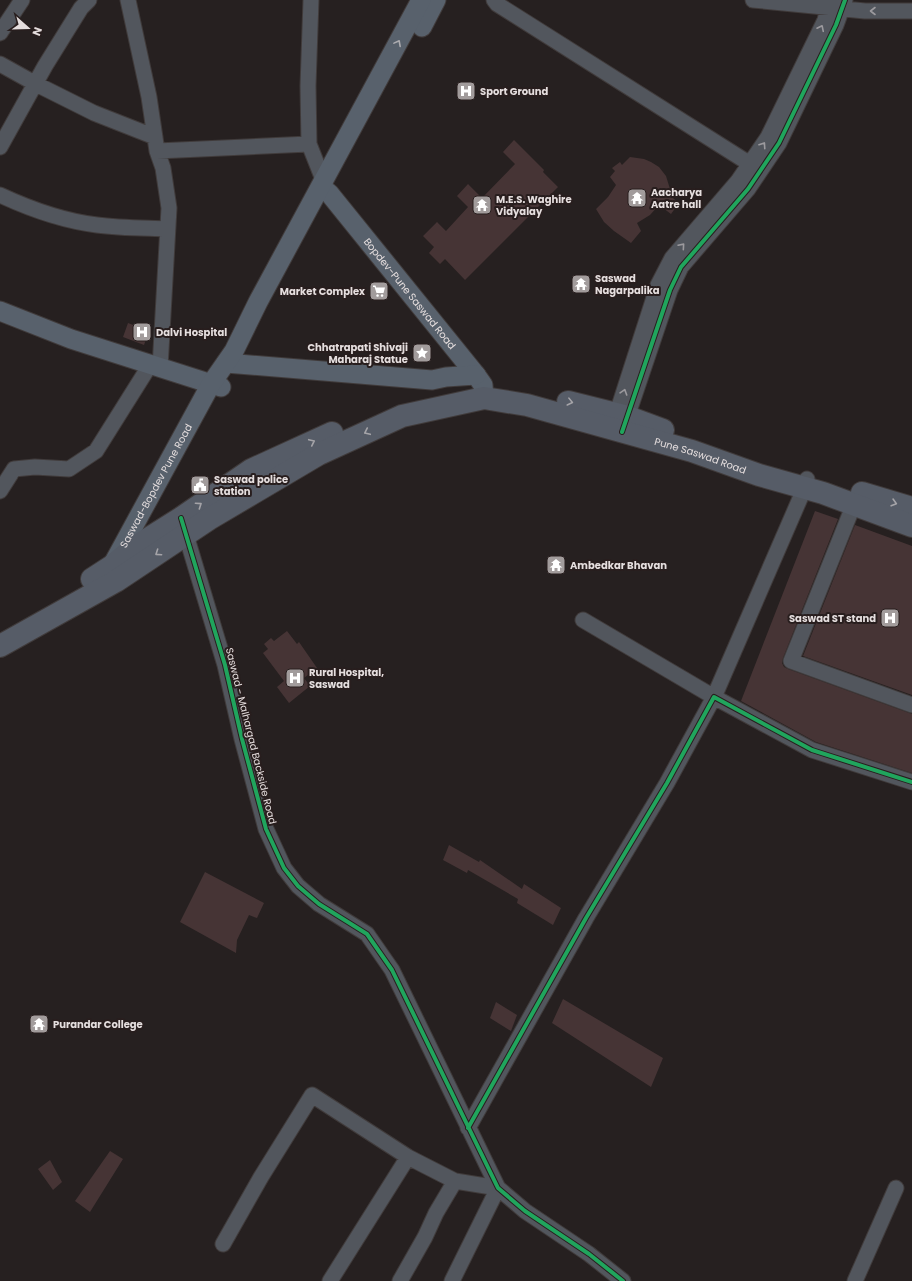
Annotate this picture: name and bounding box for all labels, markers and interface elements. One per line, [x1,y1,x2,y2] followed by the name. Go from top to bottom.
[870,7,876,15] one-way arrow
[8,8,48,48] north arrow
[28,25,46,38] text: N
[816,25,823,33] one-way arrow
[394,40,401,47] one-way arrow
[455,80,477,102] hospital icon: Sport Ground
[480,84,549,99] place label: Sport Ground
[758,142,765,149] one-way arrow
[651,185,702,212] place label: Aacharya Aatre hall
[626,187,648,209] temple icon: Aacharya Aatre hall
[496,192,572,219] place label: M.E.S. Waghire Vidyalay
[471,194,493,216] temple icon: M.E.S. Waghire Vidyalay
[360,234,460,352] street label: Bopdev-Pune Saswad Road
[677,243,684,251] one-way arrow
[595,271,660,298] place label: Saswad Nagarpalika
[570,273,592,295] temple icon: Saswad Nagarpalika
[368,280,390,302] supermarket icon: Market Complex
[280,284,365,299] place label: Market Complex
[131,321,153,343] hospital icon: Dalvi Hospital
[156,325,227,340] place label: Dalvi Hospital
[307,340,408,367] place label: Chhatrapati Shivaji Maharaj Statue
[411,342,433,364] place icon: Chhatrapati Shivaji Maharaj Statue
[619,389,628,396] one-way arrow
[567,398,573,406] one-way arrow
[116,421,196,550] street label: Saswad-Bopdev Pune Road
[364,427,371,435] one-way arrow
[653,433,748,477] street label: Pune Saswad Road
[308,439,315,447] one-way arrow
[214,472,288,499] place label: Saswad police station
[189,474,211,496] public building icon: Saswad police station
[891,498,898,507] one-way arrow
[195,502,202,510] one-way arrow
[155,549,162,556] one-way arrow
[545,554,567,576] temple icon: Ambedkar Bhavan
[570,558,667,573] place label: Ambedkar Bhavan
[879,607,901,629] hospital icon: Saswad ST stand
[789,611,876,626] place label: Saswad ST stand
[222,646,280,826] street label: Saswad - Malhargad Backside Road
[309,665,384,692] place label: Rural Hospital, Saswad
[284,667,306,689] hospital icon: Rural Hospital, Saswad
[28,1013,50,1035] temple icon: Purandar College
[53,1017,143,1032] place label: Purandar College

